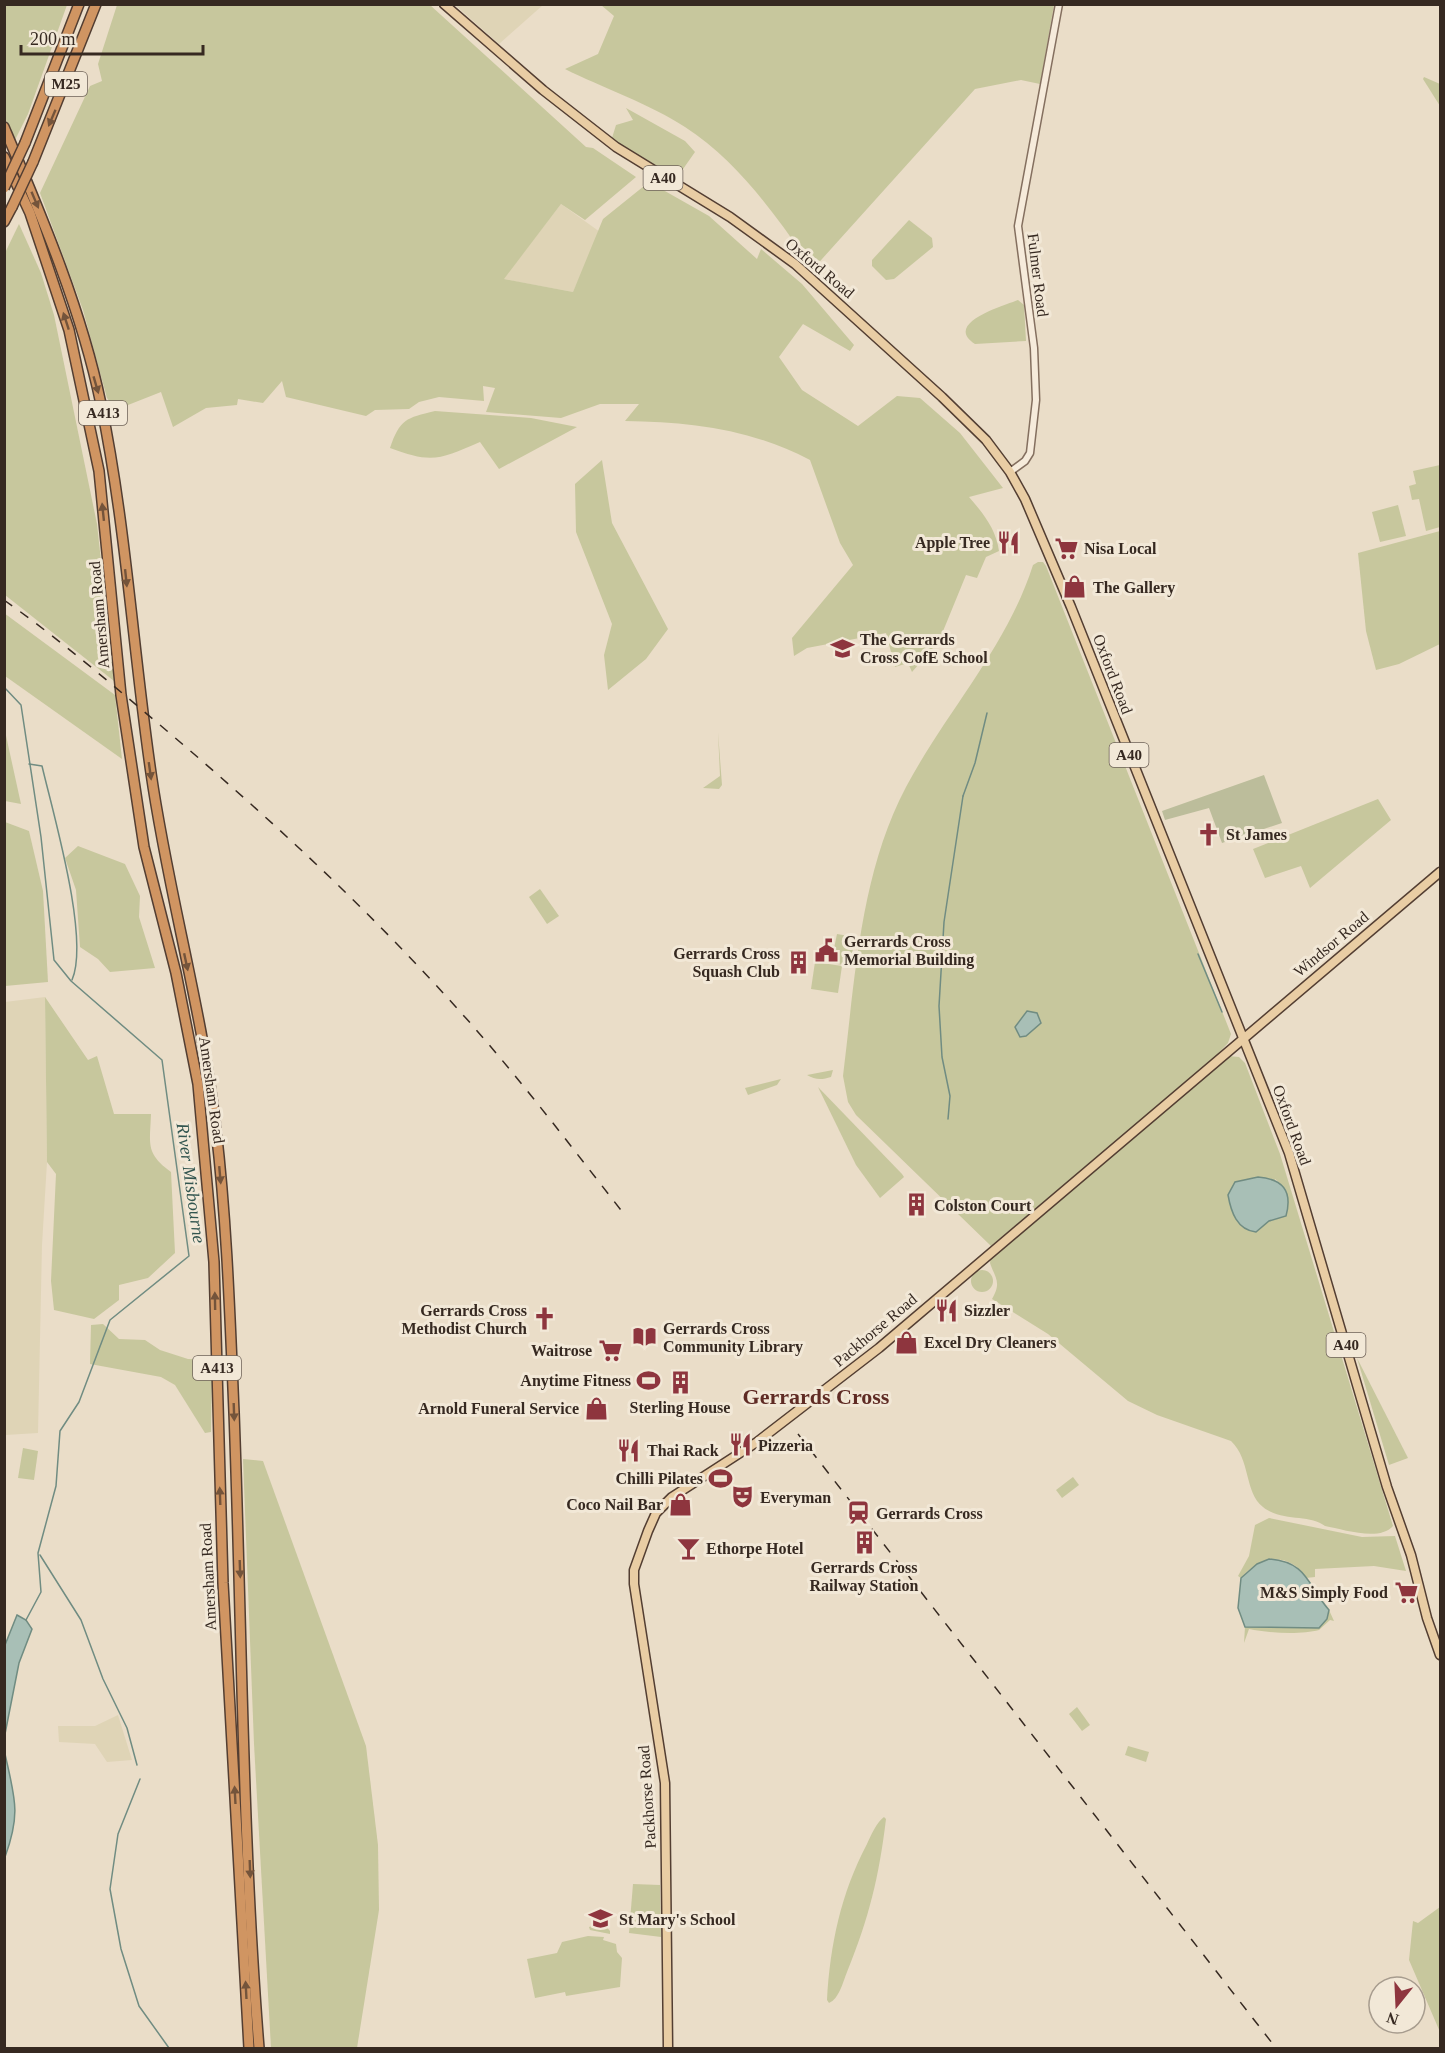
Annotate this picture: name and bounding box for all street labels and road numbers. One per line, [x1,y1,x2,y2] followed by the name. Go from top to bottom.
[45,72,87,96] road number: M25
[644,166,682,190] road number: A40
[1024,232,1052,318] street label: Fulmer Road
[782,234,858,302] street label: Oxford Road
[79,401,127,425] road number: A413
[86,560,112,670] street label: Amersham Road
[1090,632,1136,716] street label: Oxford Road
[1110,743,1148,767] road number: A40
[1290,908,1372,980] street label: Windsor Road
[196,1035,228,1145] street label: Amersham Road
[1270,1083,1314,1167] street label: Oxford Road
[830,1290,920,1370] street label: Packhorse Road
[1326,1333,1366,1357] road number: A40
[193,1356,241,1380] road number: A413
[197,1523,219,1631] street label: Amersham Road
[635,1745,659,1849] street label: Packhorse Road

